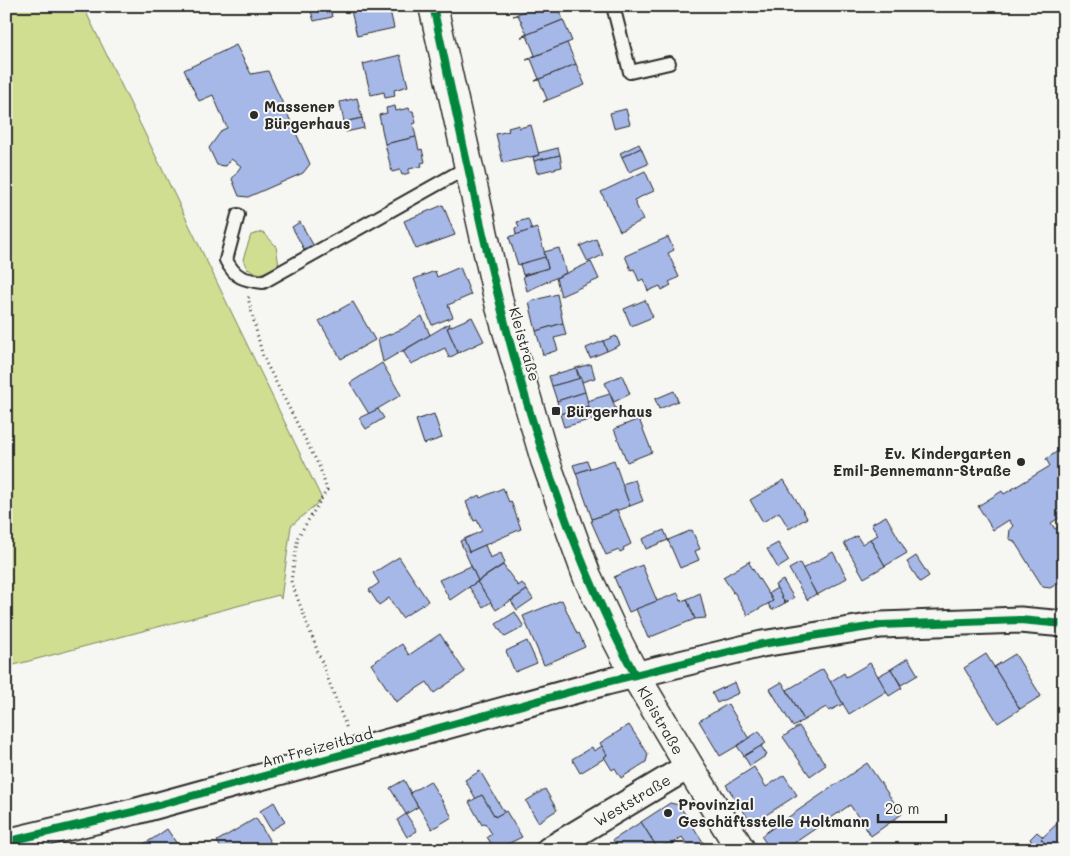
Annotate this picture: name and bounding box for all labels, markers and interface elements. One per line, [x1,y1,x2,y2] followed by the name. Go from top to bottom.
[264,96,350,133] place label: Massener Bürgerhaus
[248,109,260,121] marker: Massener Bürgerhaus
[505,305,545,383] street label: Kleistraße
[566,401,652,421] place label: Bürgerhaus
[550,405,562,417] marker: Bürgerhaus
[833,443,1011,480] place label: Ev. Kindergarten Emil-Bennemann-Straße
[1015,456,1027,468] marker: Ev. Kindergarten Emil-Bennemann-Straße
[633,682,689,758] street label: Kleistraße
[259,723,375,771] street label: Am Freizeitbad
[590,769,674,831] street label: Weststraße
[878,791,945,823] scale bar
[678,794,869,831] place label: Provinzial Geschäftsstelle Holtmann
[885,798,919,818] text: 20 m
[662,807,674,819] marker: Provinzial Geschäftsstelle Holtmann

